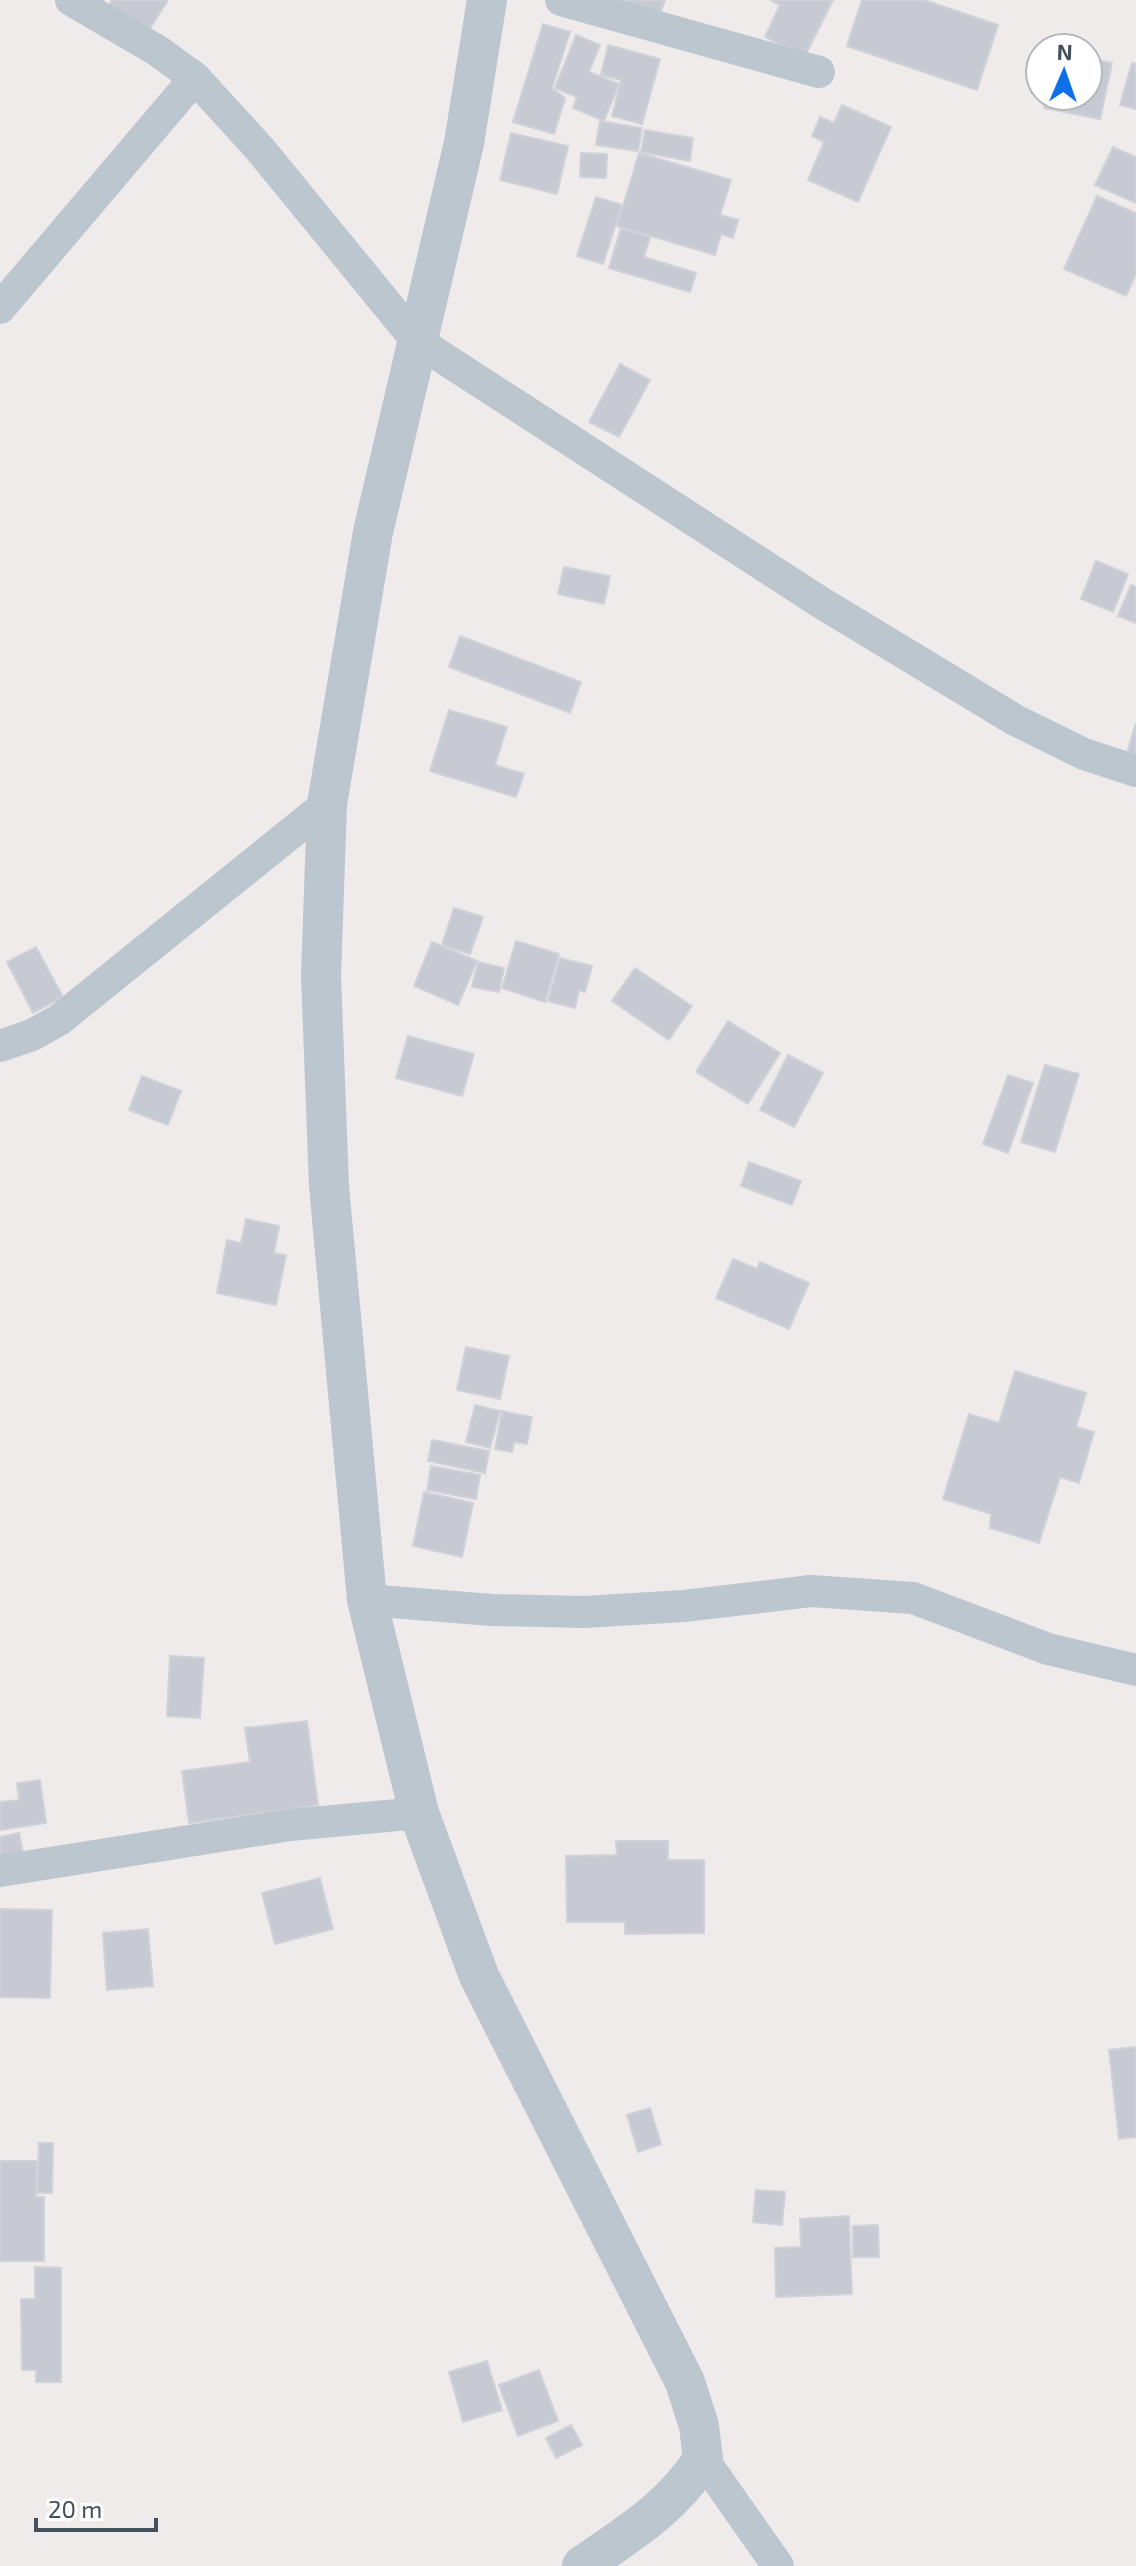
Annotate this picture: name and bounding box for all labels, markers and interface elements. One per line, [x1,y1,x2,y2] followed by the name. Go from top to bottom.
[1024,32,1104,112] north arrow
[1056,38,1073,64] text: N
[36,2482,156,2532] scale bar
[48,2494,102,2523] text: 20 m

